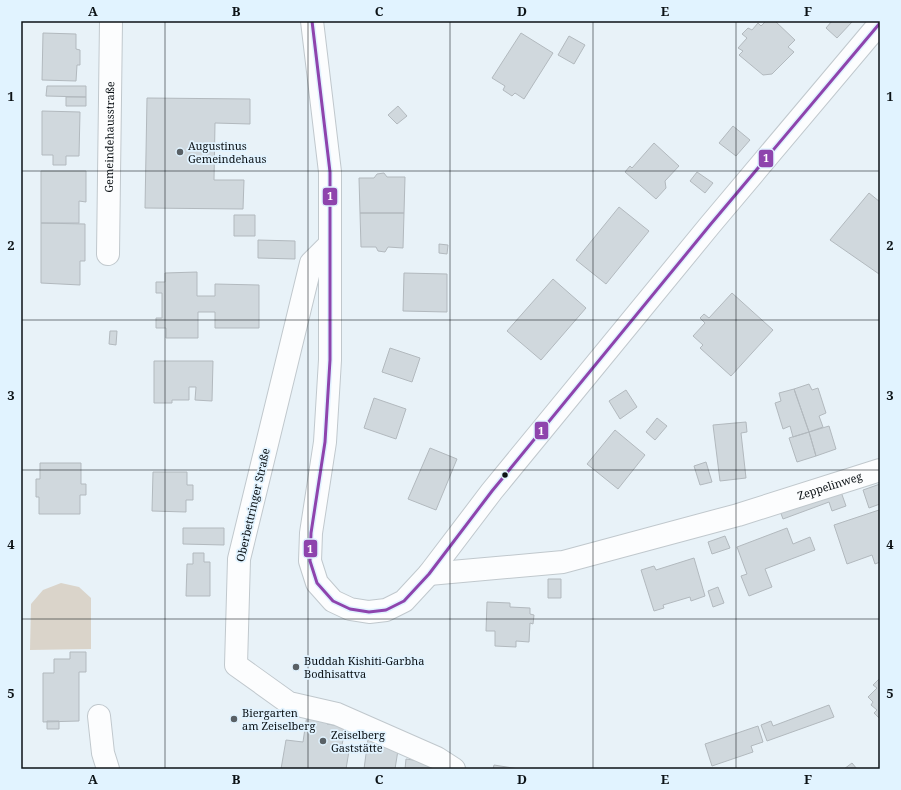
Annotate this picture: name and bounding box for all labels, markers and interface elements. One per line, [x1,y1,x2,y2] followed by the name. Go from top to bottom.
[88,2,98,20] text: A
[232,2,241,20] text: B
[375,2,384,20] text: C
[517,2,527,20] text: D
[661,2,670,20] text: E
[804,2,812,20] text: F
[101,81,117,193] street label: Gemeindehausstraße
[7,87,15,105] text: 1
[886,87,894,105] text: 1
[188,138,266,166] place label: Augustinus Gemeindehaus
[175,147,185,157] marker: Augustinus Gemeindehaus
[758,149,774,168] line badge: 1
[763,150,769,165] text: 1
[322,187,338,206] line badge: 1
[327,188,333,203] text: 1
[7,236,15,254] text: 2
[886,236,894,254] text: 2
[7,386,15,404] text: 3
[886,386,894,404] text: 3
[534,421,549,440] line badge: 1
[538,423,544,438] text: 1
[232,447,273,563] street label: Oberbettringer Straße
[795,468,864,503] street label: Zeppelinweg
[500,470,510,480] unlabelled marker
[7,535,15,553] text: 4
[886,535,894,553] text: 4
[303,539,318,558] line badge: 1
[307,541,313,556] text: 1
[304,653,424,681] place label: Buddah Kishiti-Garbha Bodhisattva
[291,662,301,672] marker: Buddah Kishiti-Garbha Bodhisattva
[7,684,15,702] text: 5
[886,684,894,702] text: 5
[242,705,315,733] place label: Biergarten am Zeiselberg
[229,714,239,724] marker: Biergarten am Zeiselberg
[331,727,385,755] place label: Zeiselberg Gaststätte
[318,736,328,746] marker: Zeiselberg Gaststätte
[88,770,98,788] text: A
[232,770,241,788] text: B
[375,770,384,788] text: C
[517,770,527,788] text: D
[661,770,670,788] text: E
[804,770,812,788] text: F

